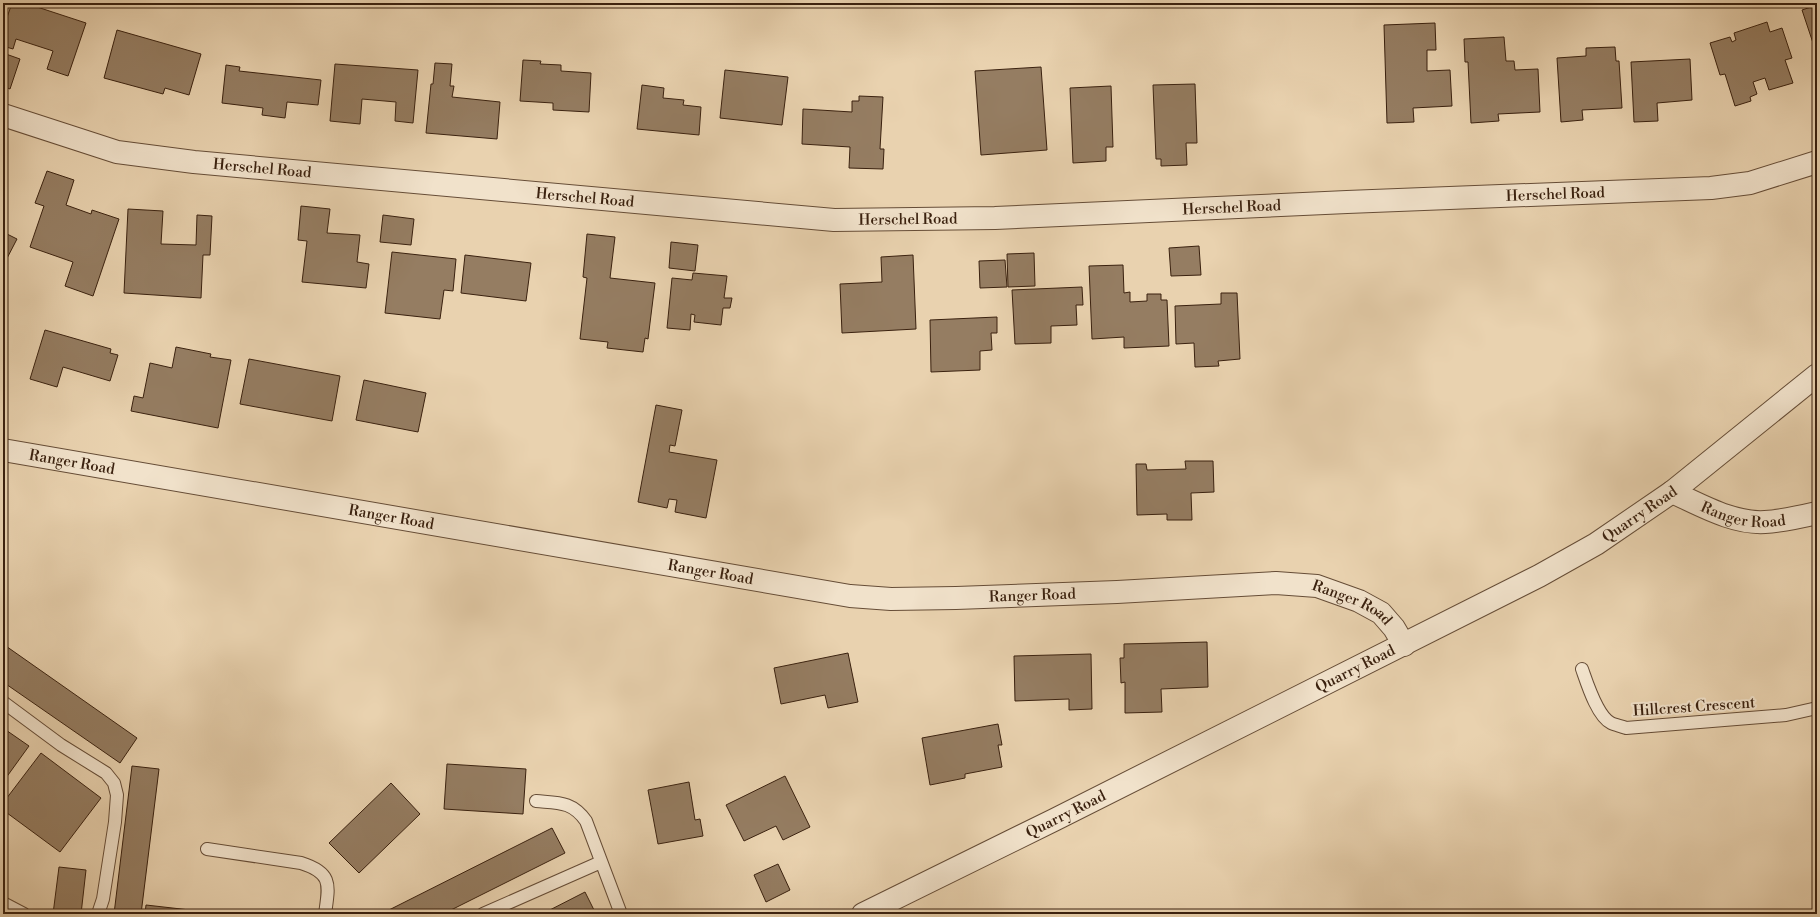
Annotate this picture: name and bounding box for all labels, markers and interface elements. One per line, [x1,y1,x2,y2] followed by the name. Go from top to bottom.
[212,154,313,182] street label: Herschel Road
[535,183,636,211] street label: Herschel Road
[1506,183,1606,205] street label: Herschel Road
[1182,195,1282,219] street label: Herschel Road
[858,209,958,229] street label: Herschel Road
[28,445,117,479] street label: Ranger Road
[1598,482,1681,547] street label: Quarry Road
[1698,497,1787,532] street label: Ranger Road
[347,500,436,534] street label: Ranger Road
[666,555,755,589] street label: Ranger Road
[1310,576,1397,629] street label: Ranger Road
[989,584,1077,606] street label: Ranger Road
[1312,640,1399,697] street label: Quarry Road
[1632,693,1757,721] street label: Hillcrest Crescent
[1023,786,1109,842] street label: Quarry Road

